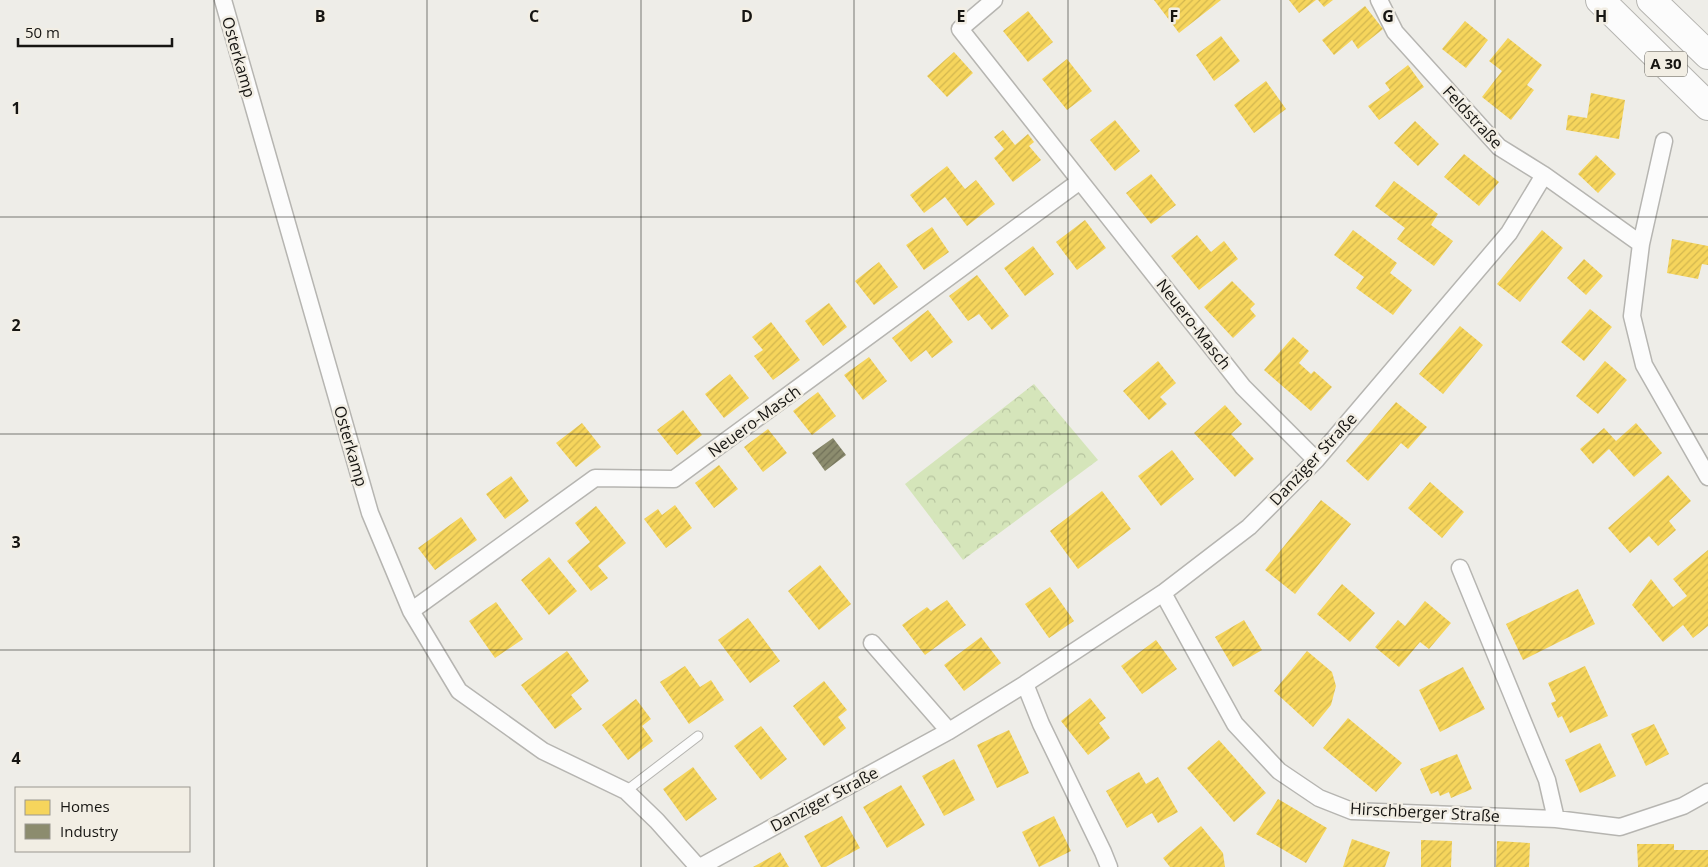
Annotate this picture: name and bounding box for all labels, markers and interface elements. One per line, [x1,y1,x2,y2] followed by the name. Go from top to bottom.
[315,5,325,27] text: B
[529,5,539,27] text: C
[741,5,753,27] text: D
[957,5,966,27] text: E
[1170,5,1178,27] text: F
[1382,5,1394,27] text: G
[1595,5,1607,27] text: H
[217,14,261,100] street label: Osterkamp
[18,15,171,47] scale bar
[25,22,60,42] text: 50 m
[1645,52,1687,76] road number: A 30
[1438,81,1508,153] street label: Feldstraße
[11,97,21,119] text: 1
[1152,274,1236,374] street label: Neuero-Masch
[11,314,21,336] text: 2
[703,380,805,462] street label: Neuero-Masch
[329,403,373,489] street label: Osterkamp
[1264,408,1362,510] street label: Danziger Straße
[11,531,21,553] text: 3
[11,747,21,769] text: 4
[766,761,882,837] street label: Danziger Straße
[15,787,190,852] legend
[60,796,110,816] text: Homes
[1350,797,1500,827] street label: Hirschberger Straße
[60,821,118,841] text: Industry

